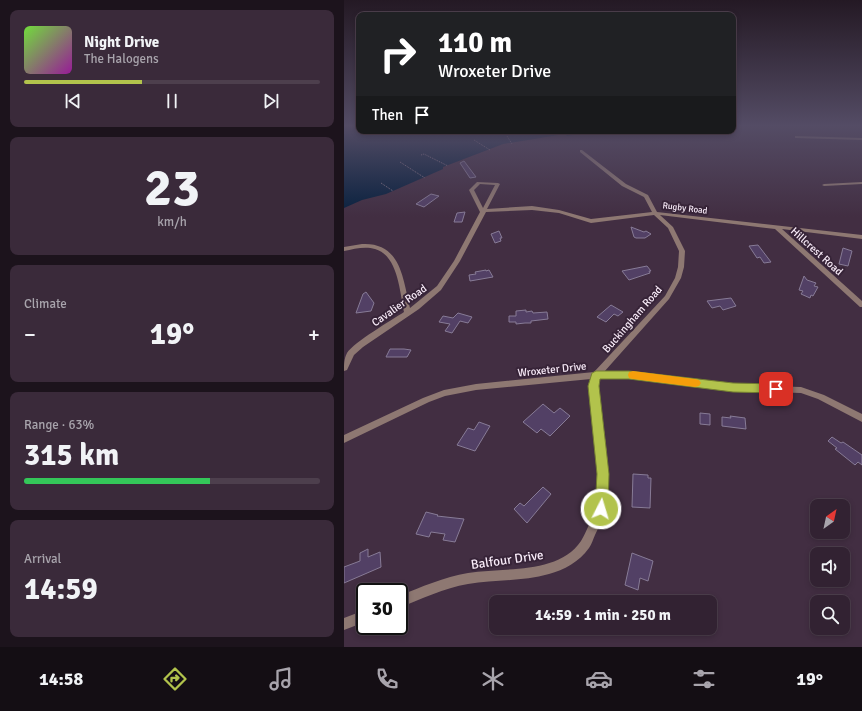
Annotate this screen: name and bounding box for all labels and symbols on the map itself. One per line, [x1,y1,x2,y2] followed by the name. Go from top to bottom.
[662,200,708,217] street label: Rugby Road
[788,225,846,278] street label: Hillcrest Road
[369,282,429,329] street label: Cavalier Road
[600,283,665,355] street label: Buckingham Road
[517,359,587,380] street label: Wroxeter Drive
[759,372,793,406] pin
[580,488,622,530] position arrow
[810,499,850,539] north arrow
[470,547,544,573] street label: Balfour Drive
[356,583,408,635] speed limit sign: 30

